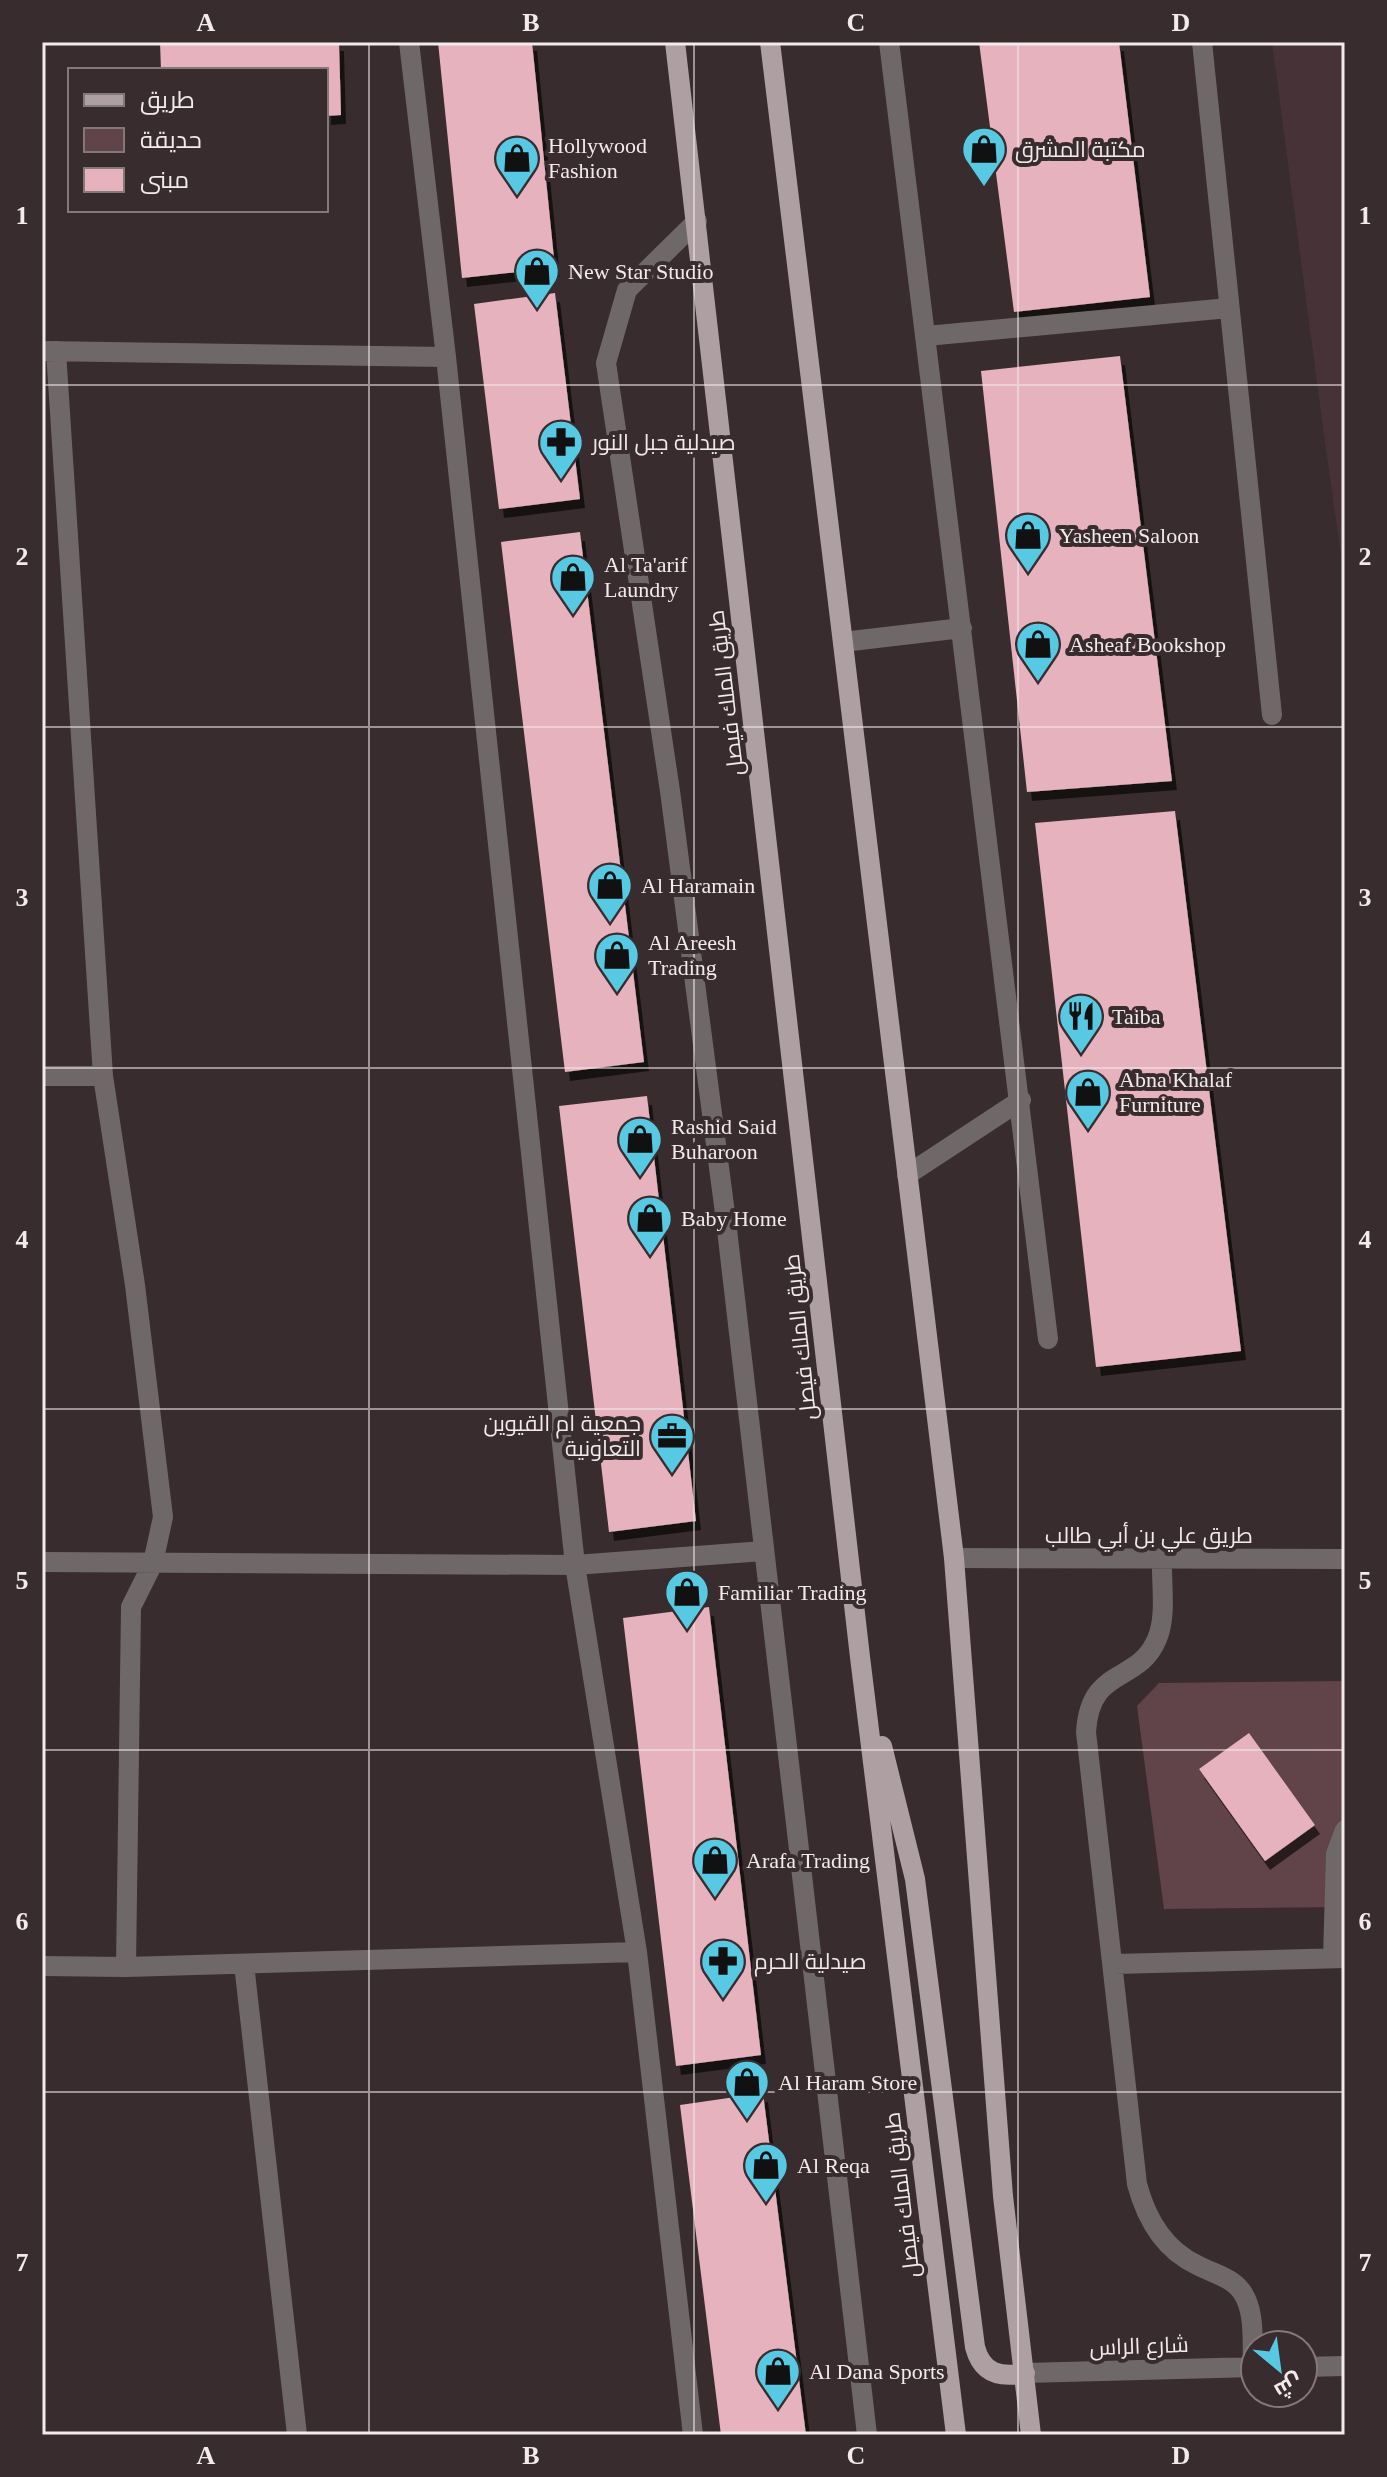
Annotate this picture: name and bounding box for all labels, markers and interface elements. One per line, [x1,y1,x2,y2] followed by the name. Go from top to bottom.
[197,8,216,37] text: A
[522,8,540,37] text: B
[847,8,865,37] text: C
[1172,8,1190,37] text: D
[68,68,328,212] legend
[140,87,195,115] text: طريق
[960,125,1008,188] shop icon: مكتبة المشرق
[140,127,202,153] text: حديقة
[548,133,647,183] place label: Hollywood Fashion
[493,134,541,197] shop icon: Hollywood Fashion
[1015,137,1146,163] place label: مكتبة المشرق
[140,167,189,194] text: مبنى
[16,201,29,230] text: 1
[1359,201,1372,230] text: 1
[513,247,561,310] shop icon: New Star Studio
[568,259,713,284] place label: New Star Studio
[537,418,585,481] pharmacy icon: صيدلية جبل النور
[590,430,736,456] place label: صيدلية جبل النور
[1004,511,1052,574] shop icon: Yasheen Saloon
[1059,523,1199,548] place label: Yasheen Saloon
[16,542,29,571] text: 2
[1359,542,1372,571] text: 2
[604,552,688,602] place label: Al Ta'arif Laundry
[549,553,597,616] shop icon: Al Ta'arif Laundry
[703,609,750,777] street label: طريق الملك فيصل
[1014,620,1062,683] shop icon: Asheaf Bookshop
[1069,632,1226,657] place label: Asheaf Bookshop
[586,861,634,924] shop icon: Al Haramain
[641,873,755,898] place label: Al Haramain
[16,883,29,912] text: 3
[1359,883,1372,912] text: 3
[648,930,737,980] place label: Al Areesh Trading
[593,931,641,994] shop icon: Al Areesh Trading
[1057,992,1105,1055] restaurant icon: Taiba
[1112,1004,1161,1029] place label: Taiba
[1119,1067,1233,1117] place label: Abna Khalaf Furniture
[1064,1068,1112,1131] shop icon: Abna Khalaf Furniture
[671,1114,777,1164] place label: Rashid Said Buharoon
[616,1115,664,1178] shop icon: Rashid Said Buharoon
[626,1194,674,1257] shop icon: Baby Home
[681,1206,787,1231] place label: Baby Home
[16,1225,29,1254] text: 4
[1359,1225,1372,1254] text: 4
[779,1253,822,1421] street label: طريق الملك فيصل
[484,1411,641,1461] place label: جمعية ام القيوين التعاونية
[648,1412,696,1475] office icon: جمعية ام القيوين التعاونية
[1045,1522,1253,1552] street label: طريق علي بن أبي طالب
[16,1566,29,1595] text: 5
[1359,1566,1372,1595] text: 5
[663,1568,711,1631] shop icon: Familiar Trading
[718,1580,867,1605] place label: Familiar Trading
[691,1836,739,1899] shop icon: Arafa Trading
[746,1848,870,1873] place label: Arafa Trading
[16,1907,29,1936] text: 6
[1359,1907,1372,1936] text: 6
[699,1937,747,2000] pharmacy icon: صيدلية الحرم
[754,1949,867,1977] place label: صيدلية الحرم
[723,2058,771,2121] shop icon: Al Haram Store
[778,2070,917,2095] place label: Al Haram Store
[879,2111,926,2279] street label: طريق الملك فيصل
[742,2141,790,2204] shop icon: Al Reqa
[797,2153,870,2178] place label: Al Reqa
[16,2248,29,2277] text: 7
[1359,2248,1372,2277] text: 7
[1239,2329,1319,2409] north arrow
[1089,2332,1189,2362] street label: شارع الراس
[754,2347,802,2410] shop icon: Al Dana Sports
[809,2359,945,2384] place label: Al Dana Sports
[1270,2367,1307,2404] text: ش
[197,2441,216,2470] text: A
[522,2441,540,2470] text: B
[847,2441,865,2470] text: C
[1172,2441,1190,2470] text: D

